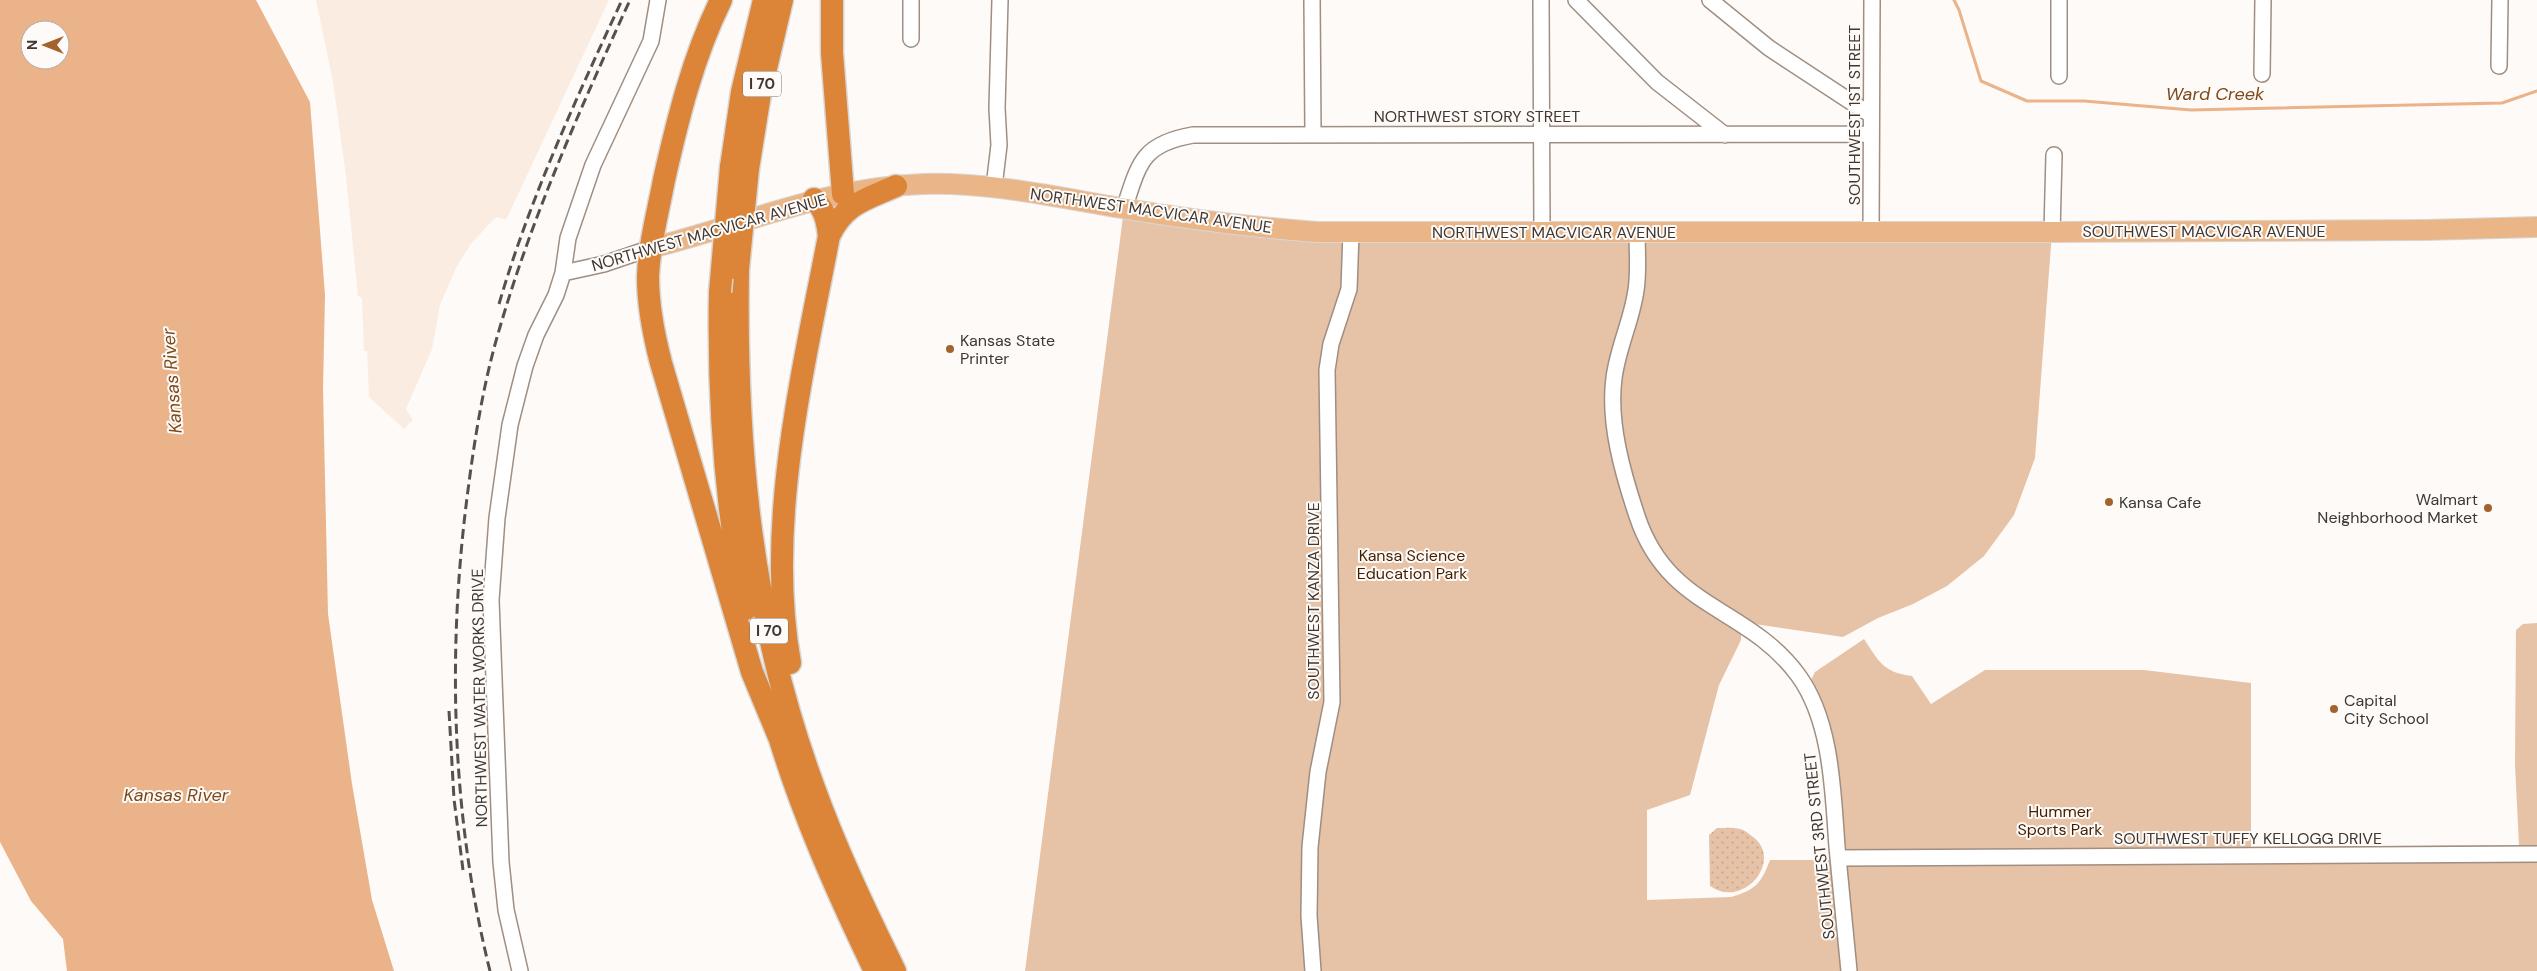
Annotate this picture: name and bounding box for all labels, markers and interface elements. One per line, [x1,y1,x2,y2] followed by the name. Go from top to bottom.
[20,20,70,70] north arrow
[1844,25,1865,205] street label: SOUTHWEST 1ST STREET
[23,40,41,50] text: N
[743,72,781,96] road number: I 70
[2166,82,2265,106] water label: Ward Creek
[1374,106,1580,127] street label: NORTHWEST STORY STREET
[1029,183,1273,238] street label: NORTHWEST MACVICAR AVENUE
[589,189,829,276] street label: NORTHWEST MACVICAR AVENUE
[2082,221,2326,242] street label: SOUTHWEST MACVICAR AVENUE
[1432,222,1676,243] street label: NORTHWEST MACVICAR AVENUE
[156,326,188,434] water label: Kansas River
[960,330,1055,369] place label: Kansas State Printer
[944,343,956,355] marker: Kansas State Printer
[2317,489,2478,528] place label: Walmart Neighborhood Market
[2119,492,2201,513] place label: Kansa Cafe
[2103,496,2115,508] marker: Kansa Cafe
[1303,502,1324,700] street label: SOUTHWEST KANZA DRIVE
[2482,502,2494,514] marker: Walmart Neighborhood Market
[1357,545,1467,584] park label: Kansa Science Education Park
[467,568,492,828] street label: NORTHWEST WATER WORKS DRIVE
[750,618,788,644] road number: I 70
[2344,690,2429,729] place label: Capital City School
[2328,703,2340,715] marker: Capital City School
[1799,752,1840,940] street label: SOUTHWEST 3RD STREET
[123,783,230,807] water label: Kansas River
[2018,801,2102,840] park label: Hummer Sports Park
[2114,828,2382,849] street label: SOUTHWEST TUFFY KELLOGG DRIVE

